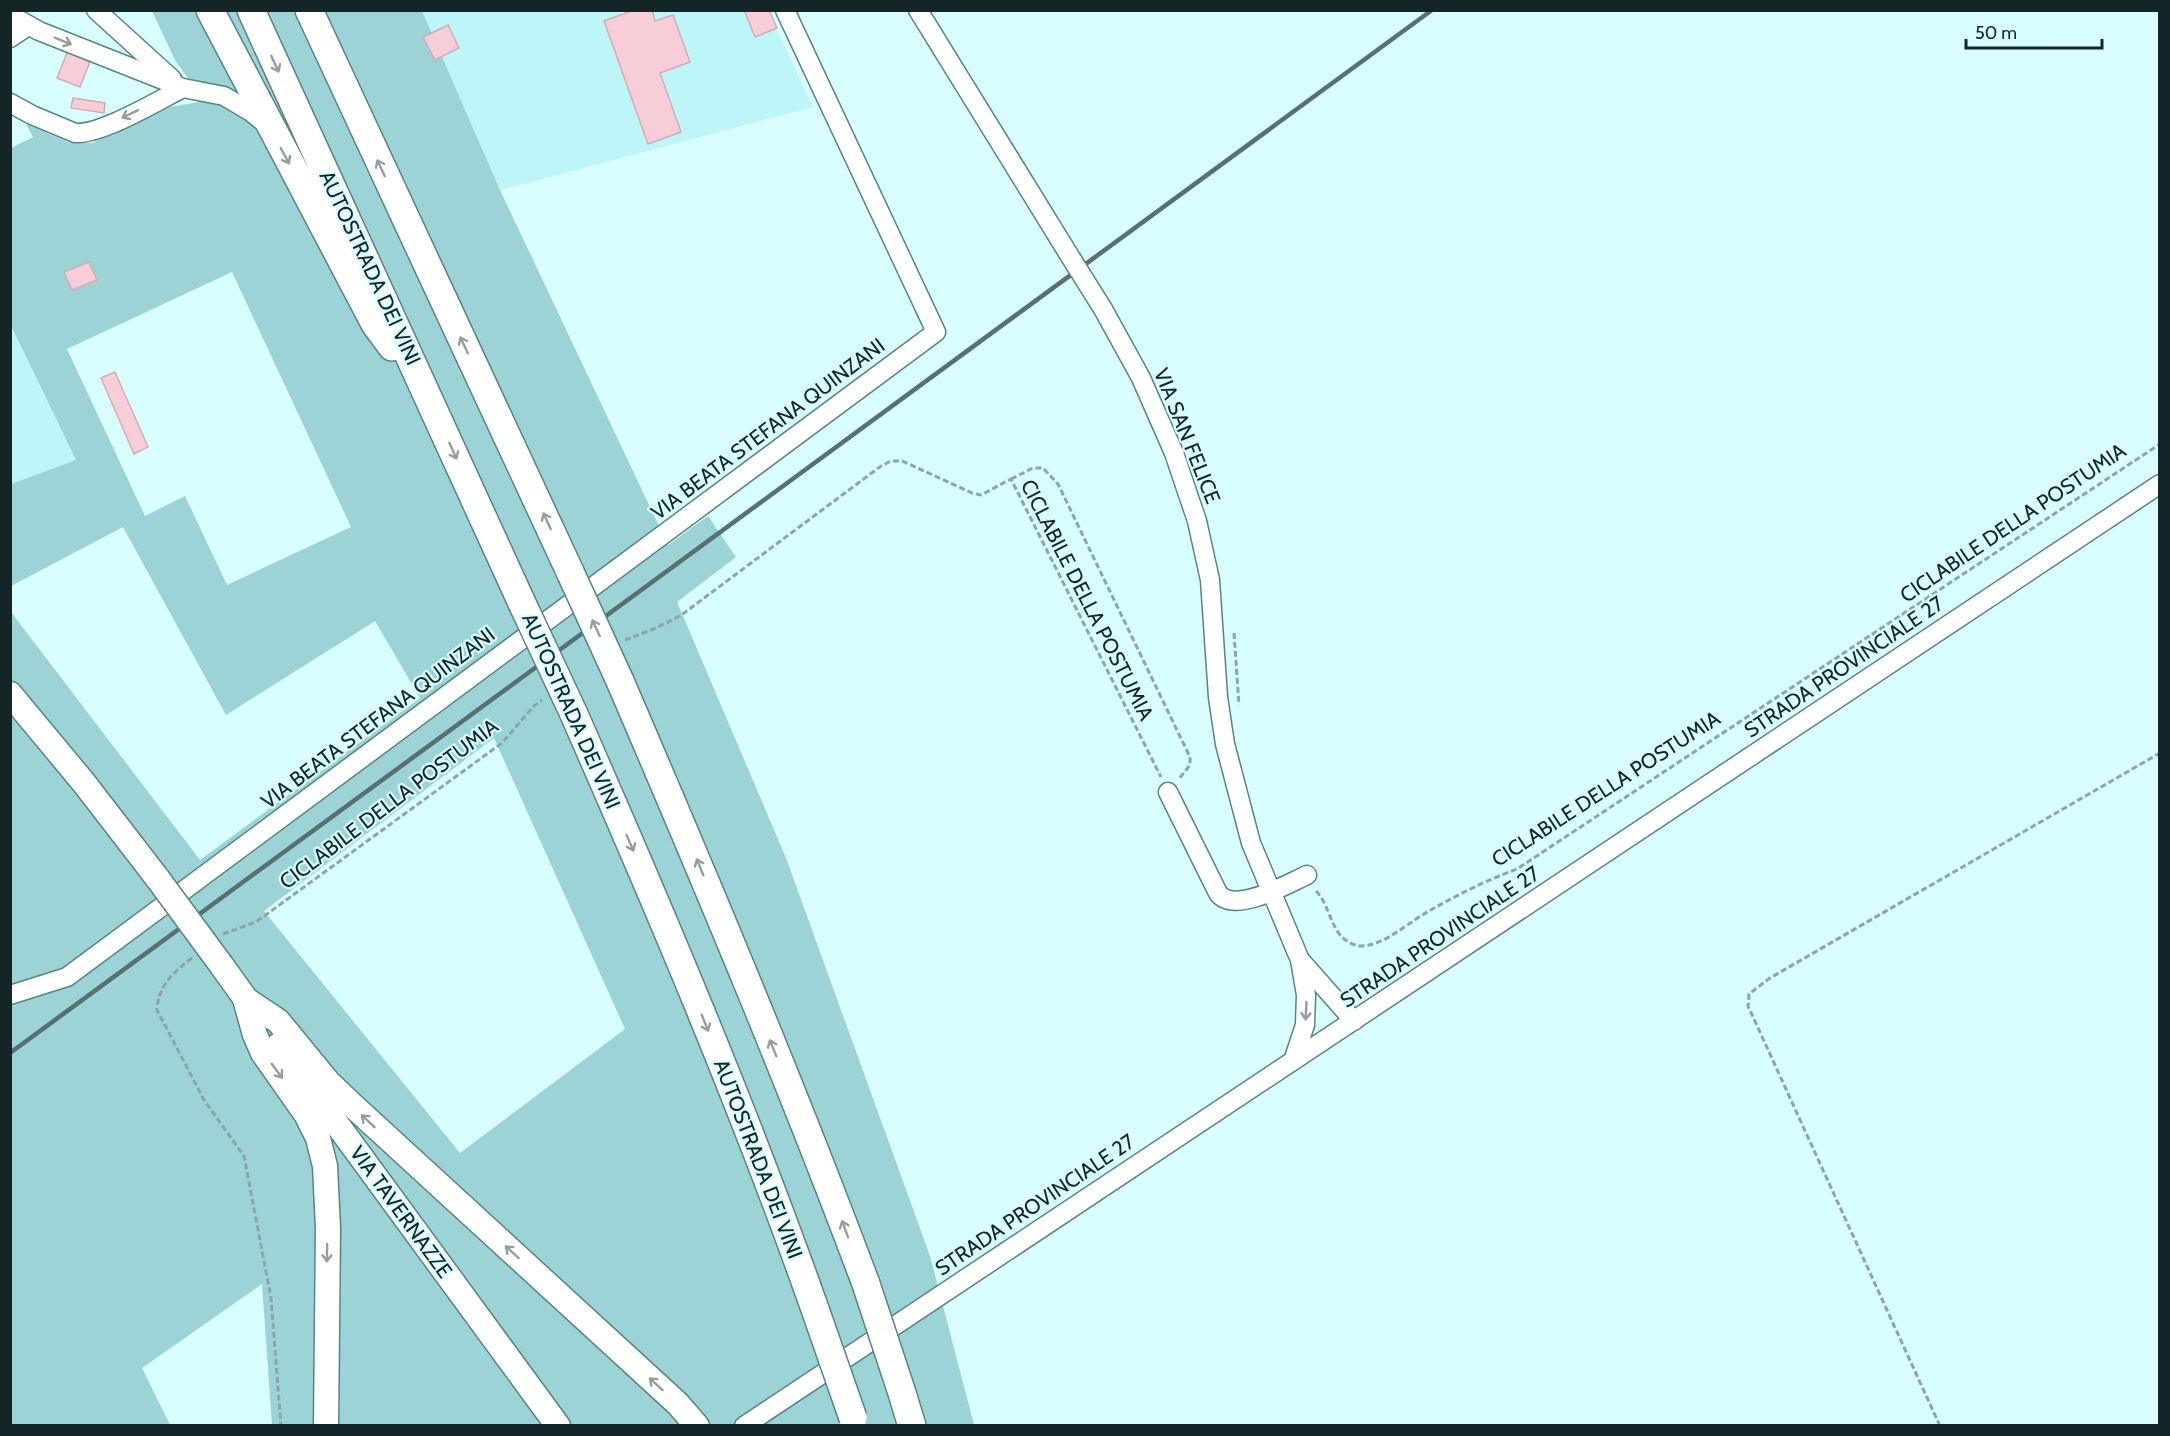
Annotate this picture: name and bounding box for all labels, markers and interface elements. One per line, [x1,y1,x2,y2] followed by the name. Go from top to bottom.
[1966,12,2102,50] scale bar
[1975,22,2017,44] text: 50 m
[53,36,72,47] one-way arrow
[270,54,282,72] one-way arrow
[122,109,140,121] one-way arrow
[280,146,291,164] one-way arrow
[375,159,387,177] one-way arrow
[314,167,427,369] street label: AUTOSTRADA DEI VINI
[646,333,889,525] street label: VIA BEATA STEFANA QUINZANI
[457,336,469,354] one-way arrow
[1149,365,1226,507] street label: VIA SAN FELICE
[1895,438,2130,608] street label: CICLABILE DELLA POSTUMIA
[448,441,460,459] one-way arrow
[1016,475,1159,724] street label: CICLABILE DELLA POSTUMIA
[540,513,552,531] one-way arrow
[1739,590,1948,743] street label: STRADA PROVINCIALE 27
[517,609,626,813] street label: AUTOSTRADA DEI VINI
[590,620,601,638] one-way arrow
[256,622,499,814] street label: VIA BEATA STEFANA QUINZANI
[1487,705,1725,872] street label: CICLABILE DELLA POSTUMIA
[275,713,503,894] street label: CICLABILE DELLA POSTUMIA
[625,833,636,851] one-way arrow
[694,859,705,877] one-way arrow
[1335,860,1544,1013] street label: STRADA PROVINCIALE 27
[1300,1001,1311,1021] one-way arrow
[700,1013,711,1032] one-way arrow
[767,1039,778,1058] one-way arrow
[709,1056,808,1262] street label: AUTOSTRADA DEI VINI
[270,1063,283,1079] one-way arrow
[361,1114,376,1128] one-way arrow
[930,1128,1139,1281] street label: STRADA PROVINCIALE 27
[345,1141,458,1283] street label: VIA TAVERNAZZE
[839,1220,850,1239] one-way arrow
[321,1243,333,1263] one-way arrow
[505,1245,520,1259] one-way arrow
[649,1377,664,1391] one-way arrow

